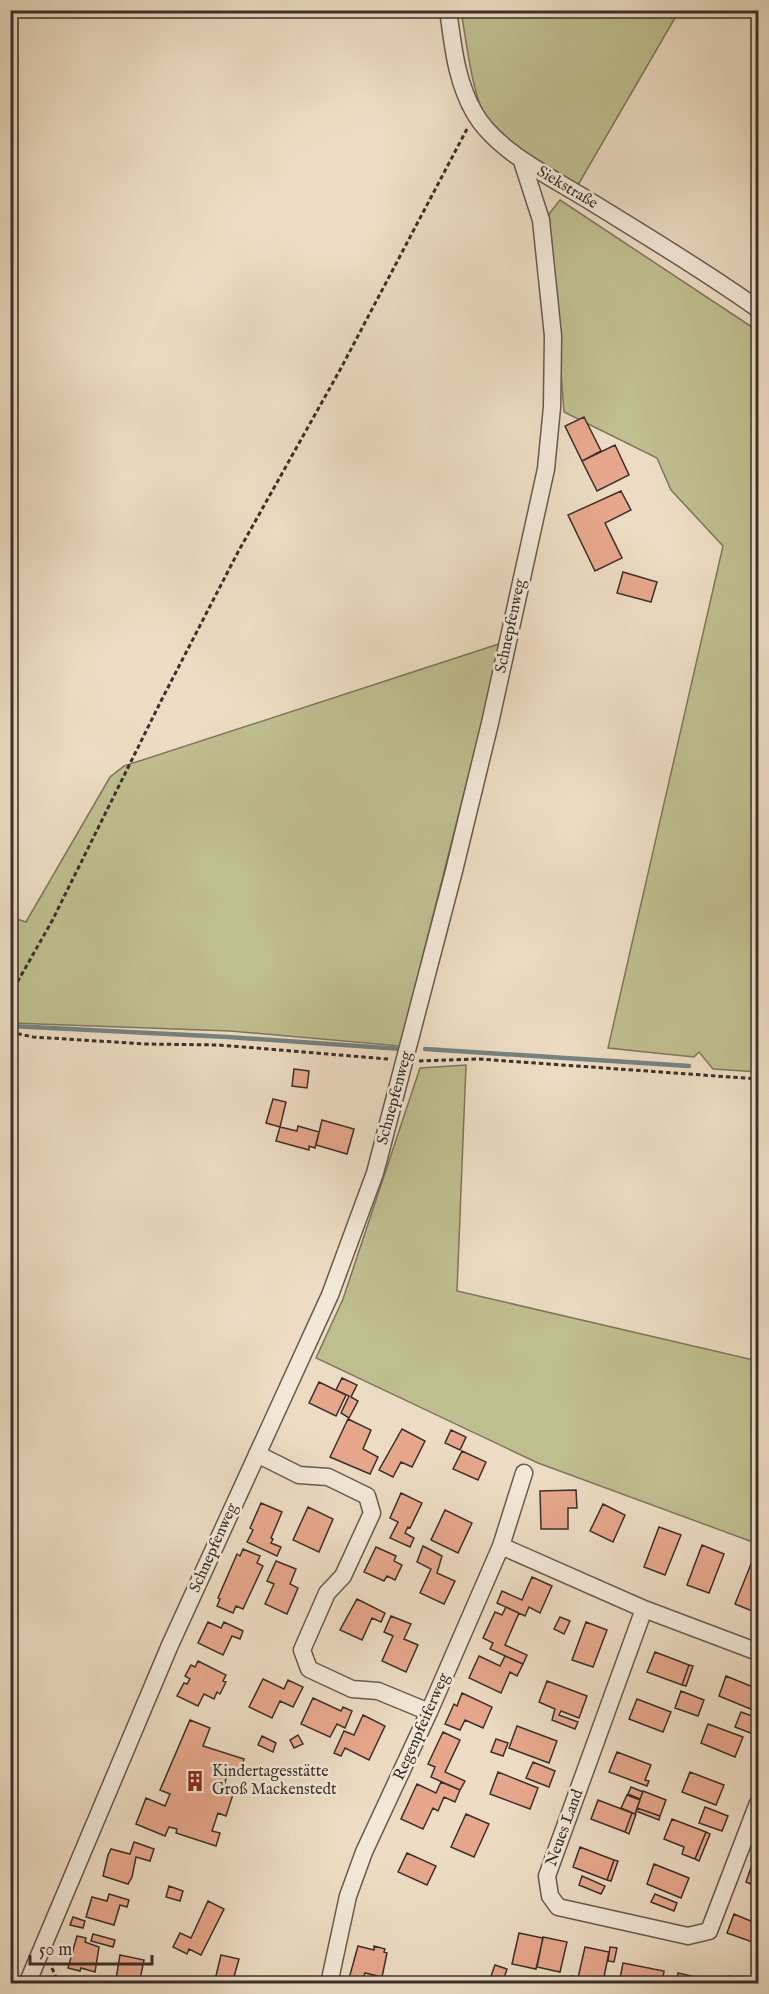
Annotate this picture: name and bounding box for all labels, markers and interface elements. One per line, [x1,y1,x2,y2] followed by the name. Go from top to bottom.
[533,162,601,214] street label: Siekstraße
[491,577,531,675] street label: Schnepfenweg
[373,1049,417,1147] street label: Schnepfenweg
[185,1500,243,1596] street label: Schnepfenweg
[389,1670,455,1784] street label: Regenpfeiferweg
[212,1762,337,1800] place label: Kindertagesstätte Groß Mackenstedt
[183,1769,207,1793] building icon: Kindertagesstätte Groß Mackenstedt
[542,1786,588,1869] street label: Neues Land
[30,1928,152,1966] scale bar
[39,1939,72,1962] text: 50 m

